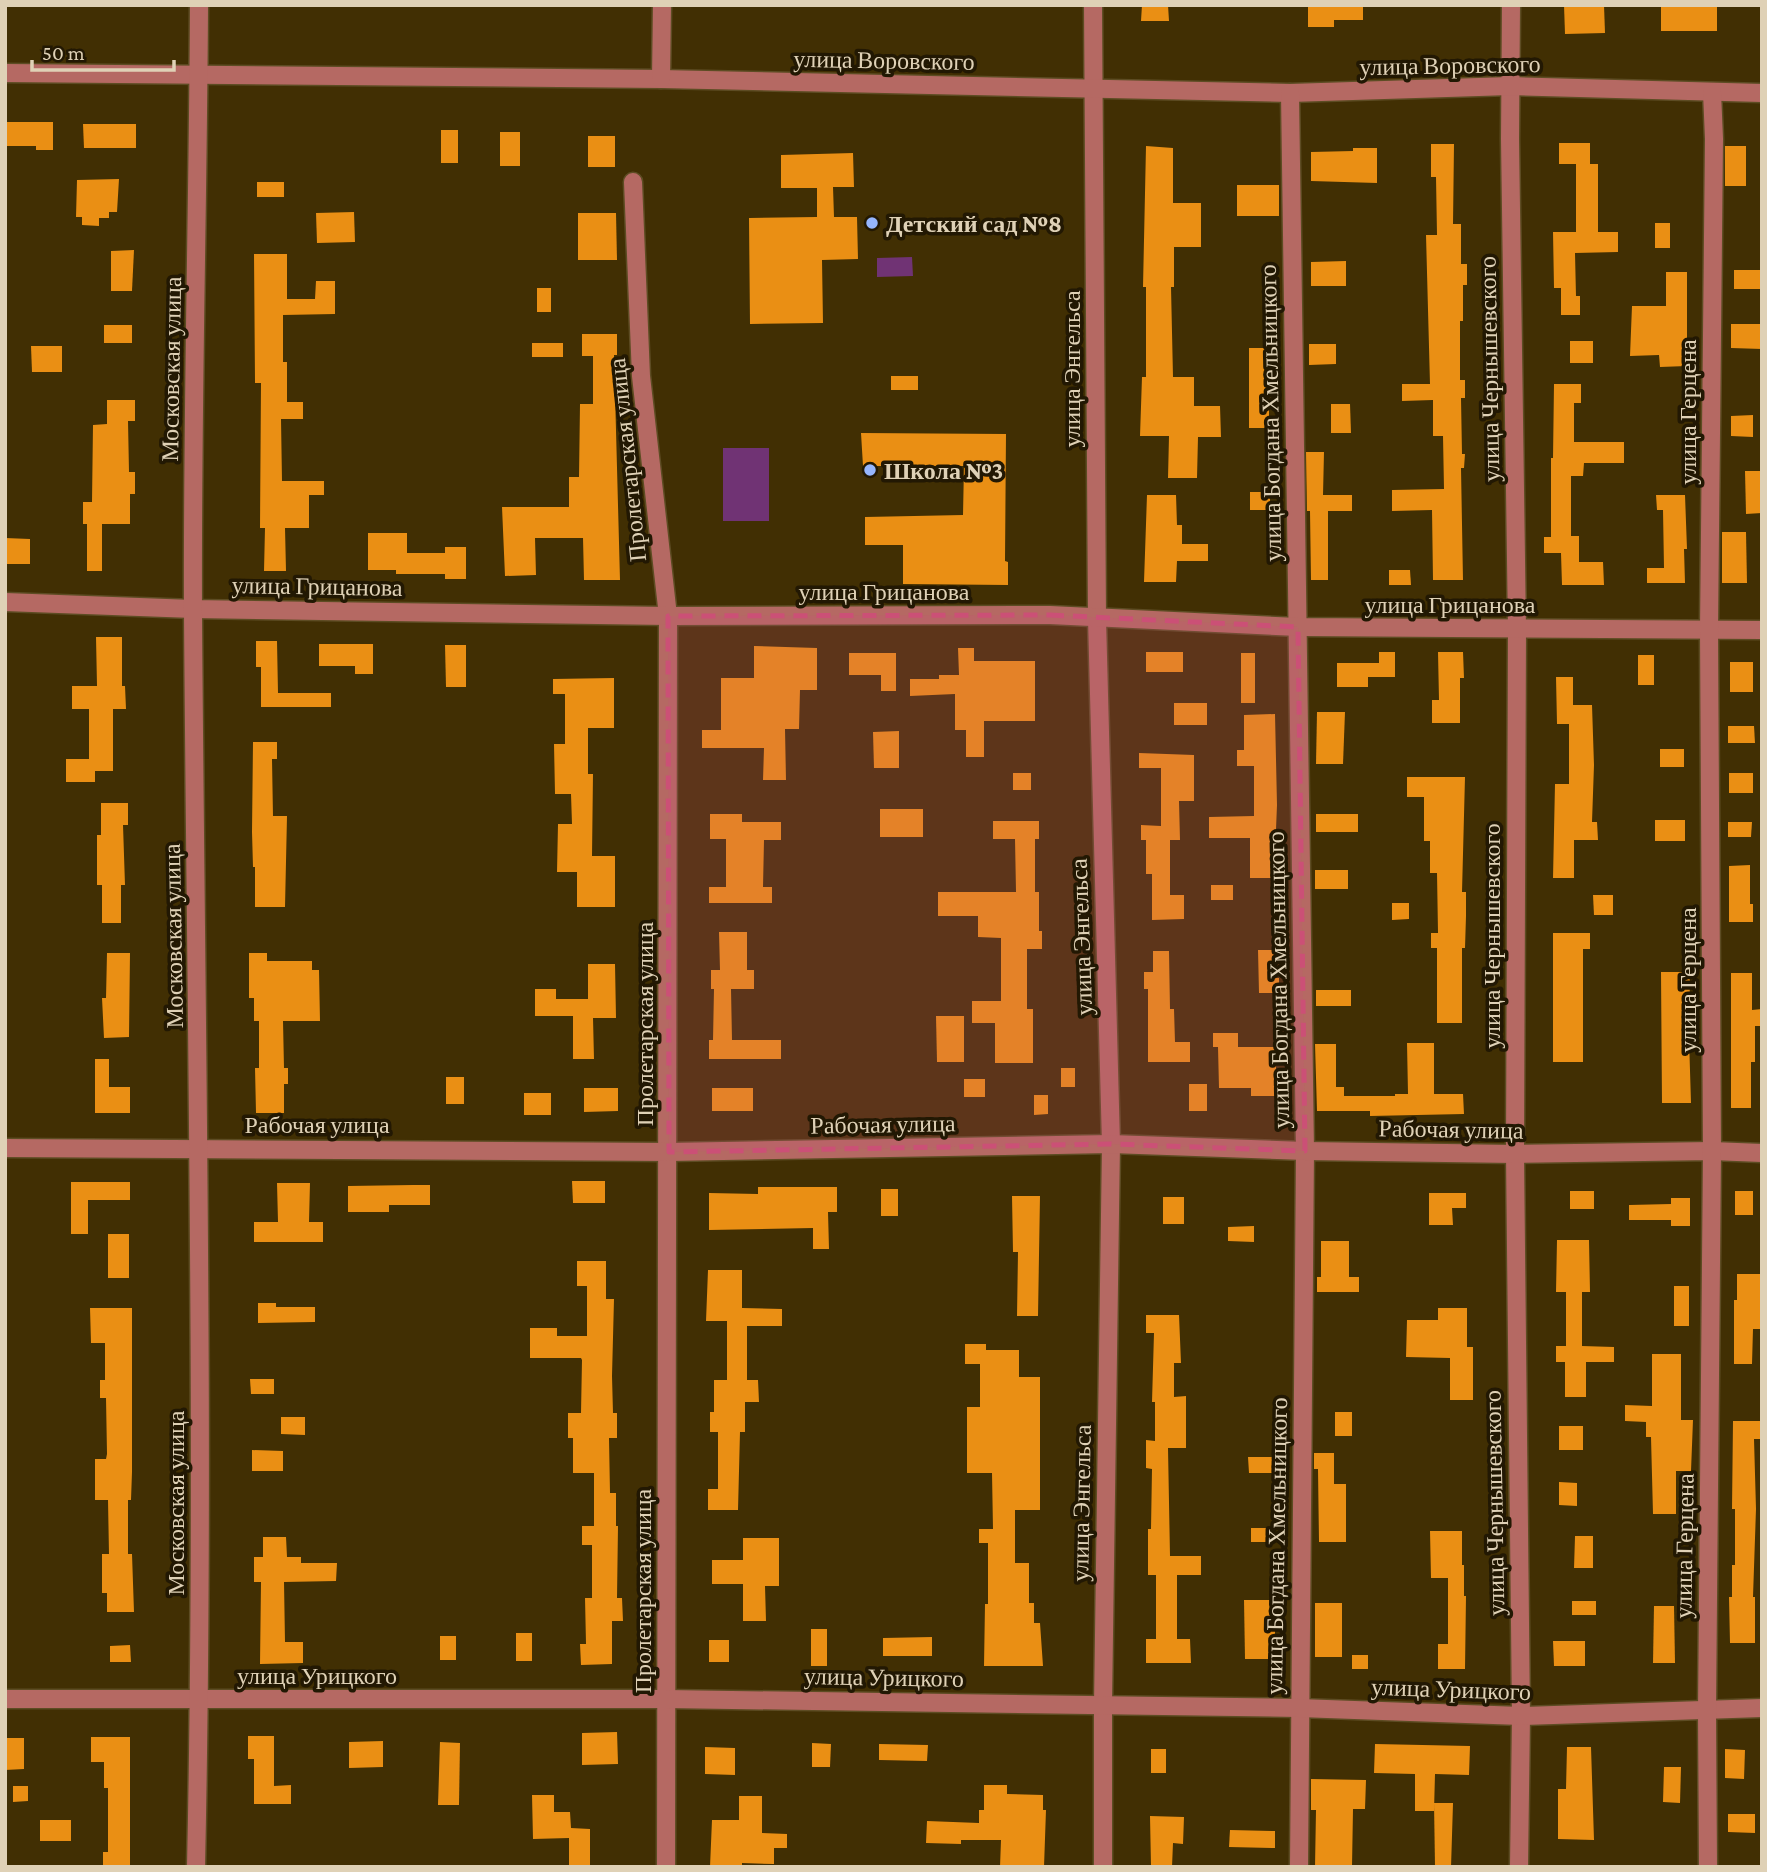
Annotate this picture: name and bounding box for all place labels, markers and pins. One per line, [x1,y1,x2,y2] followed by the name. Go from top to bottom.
[886,210,1062,237] place label: Детский сад №8
[864,215,880,231] marker: Детский сад №8
[884,457,1003,484] place label: Школа №3
[862,462,878,478] marker: Школа №3

